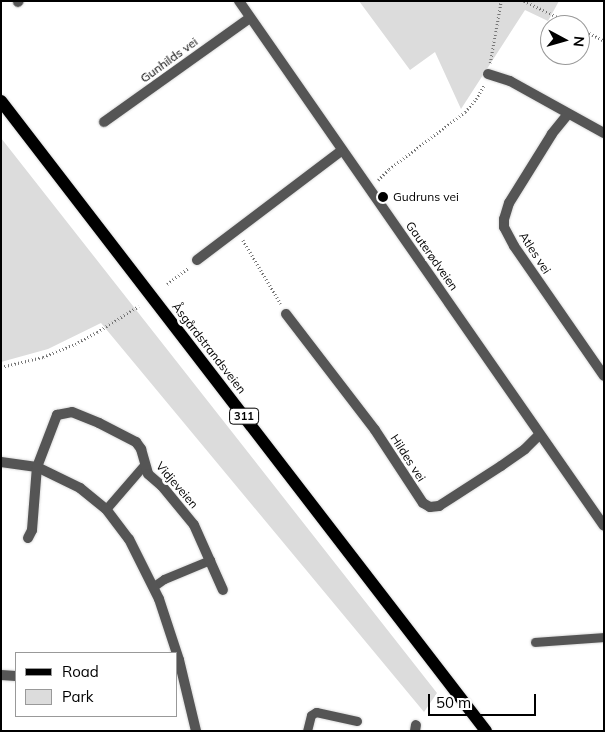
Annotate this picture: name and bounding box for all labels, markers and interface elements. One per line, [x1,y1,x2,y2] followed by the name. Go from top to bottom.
[540,15,590,65] north arrow
[137,34,201,86] street label: Gunhilds vei
[569,35,588,48] text: N
[393,190,459,204] place label: Gudruns vei
[377,191,389,203] marker: Gudruns vei
[403,219,461,293] street label: Gauterødveien
[516,229,554,277] street label: Atles vei
[169,300,249,396] street label: Åsgårdstrandsveien
[229,408,259,424] road number: 311
[387,432,429,484] street label: Hildes vei
[153,459,201,511] street label: Vidjeveien
[15,652,178,717] legend
[62,662,99,681] text: Road
[430,684,538,716] scale bar
[62,687,94,706] text: Park
[436,693,471,712] text: 50 m

